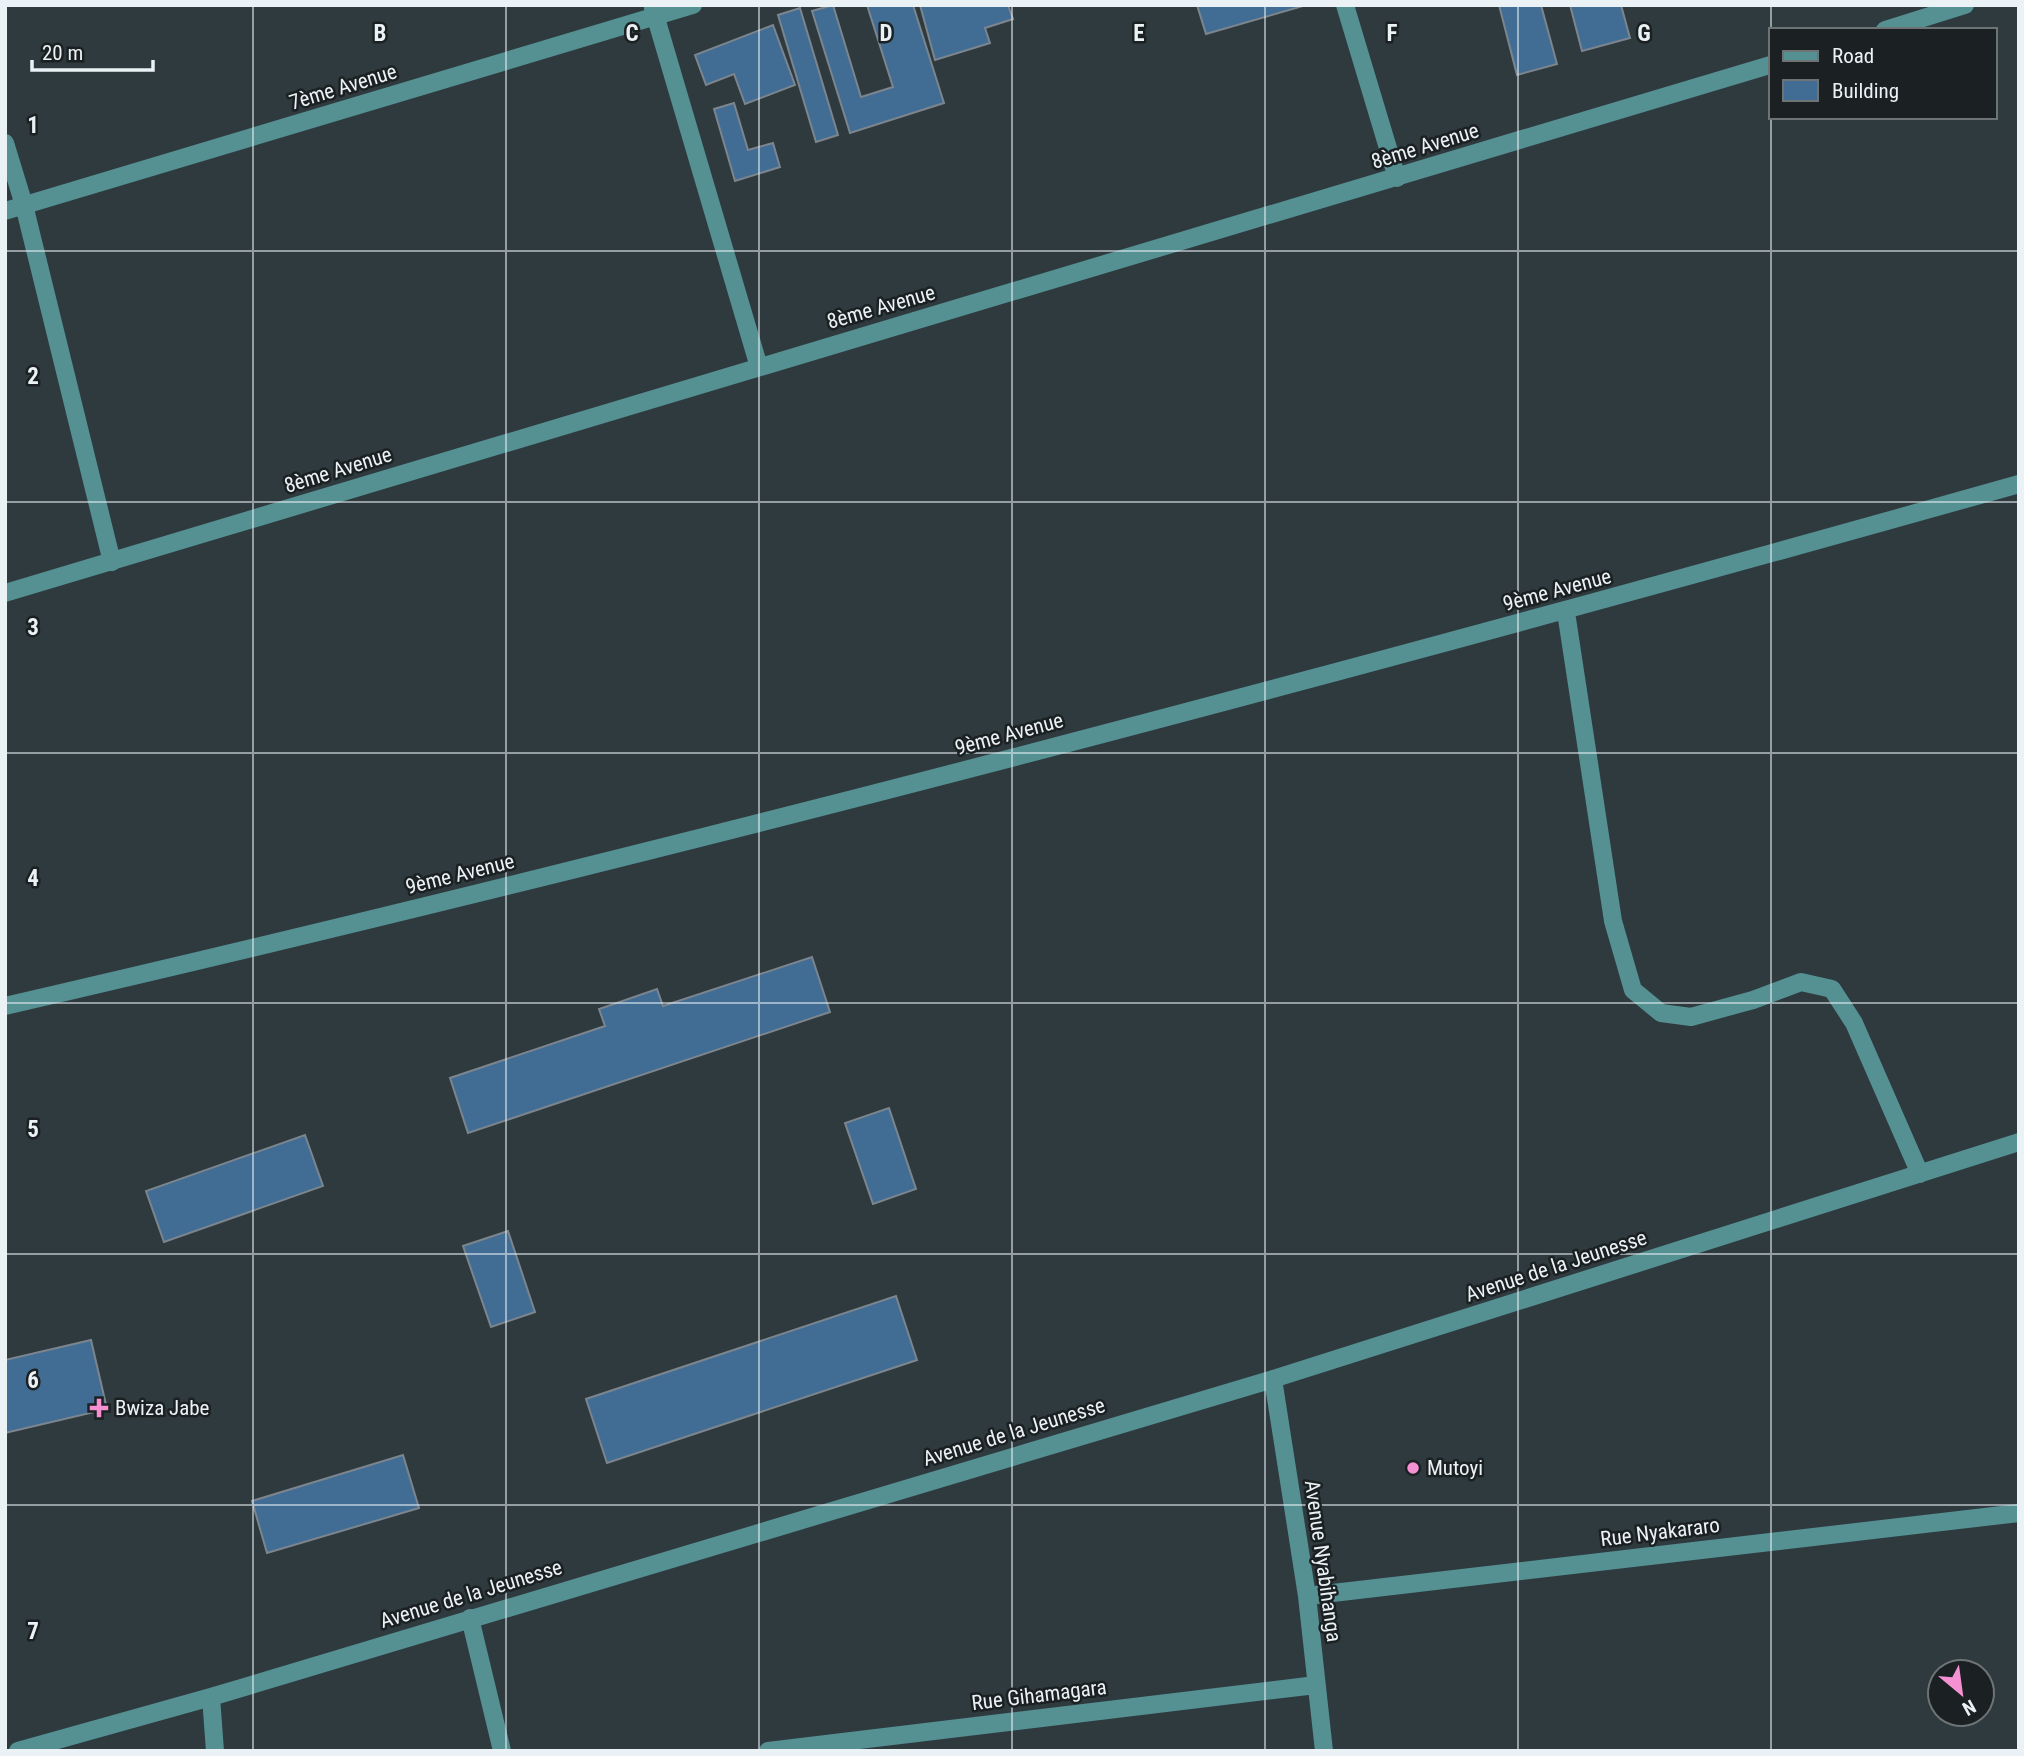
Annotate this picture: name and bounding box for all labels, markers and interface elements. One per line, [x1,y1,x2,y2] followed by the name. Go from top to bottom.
[374,20,386,47] text: B
[625,20,639,47] text: C
[880,20,893,47] text: D
[1133,20,1145,47] text: E
[1387,20,1398,47] text: F
[1637,20,1651,47] text: G
[32,28,152,72] scale bar
[1769,28,1996,119] legend
[42,41,83,65] text: 20 m
[1832,44,1874,68] text: Road
[286,59,400,115] street label: 7ème Avenue
[1832,79,1899,103] text: Building
[27,112,39,139] text: 1
[1368,118,1482,174] street label: 8ème Avenue
[824,280,938,334] street label: 8ème Avenue
[27,363,39,390] text: 2
[281,442,395,498] street label: 8ème Avenue
[1500,564,1614,616] street label: 9ème Avenue
[27,614,39,641] text: 3
[952,708,1066,760] street label: 9ème Avenue
[403,849,517,899] street label: 9ème Avenue
[27,865,39,892] text: 4
[27,1116,39,1143] text: 5
[1462,1225,1650,1307] street label: Avenue de la Jeunesse
[27,1367,39,1394] text: 6
[920,1393,1108,1471] street label: Avenue de la Jeunesse
[115,1396,210,1420] place label: Bwiza Jabe
[89,1398,109,1418] marker: Bwiza Jabe
[1427,1456,1483,1480] place label: Mutoyi
[1405,1460,1421,1476] marker: Mutoyi
[1300,1479,1346,1643] street label: Avenue Nyabihanga
[1599,1513,1721,1551] street label: Rue Nyakararo
[377,1555,565,1633] street label: Avenue de la Jeunesse
[27,1618,39,1645] text: 7
[1926,1658,1996,1728] north arrow
[970,1675,1108,1715] street label: Rue Gihamagara
[1958,1695,1980,1720] text: N

